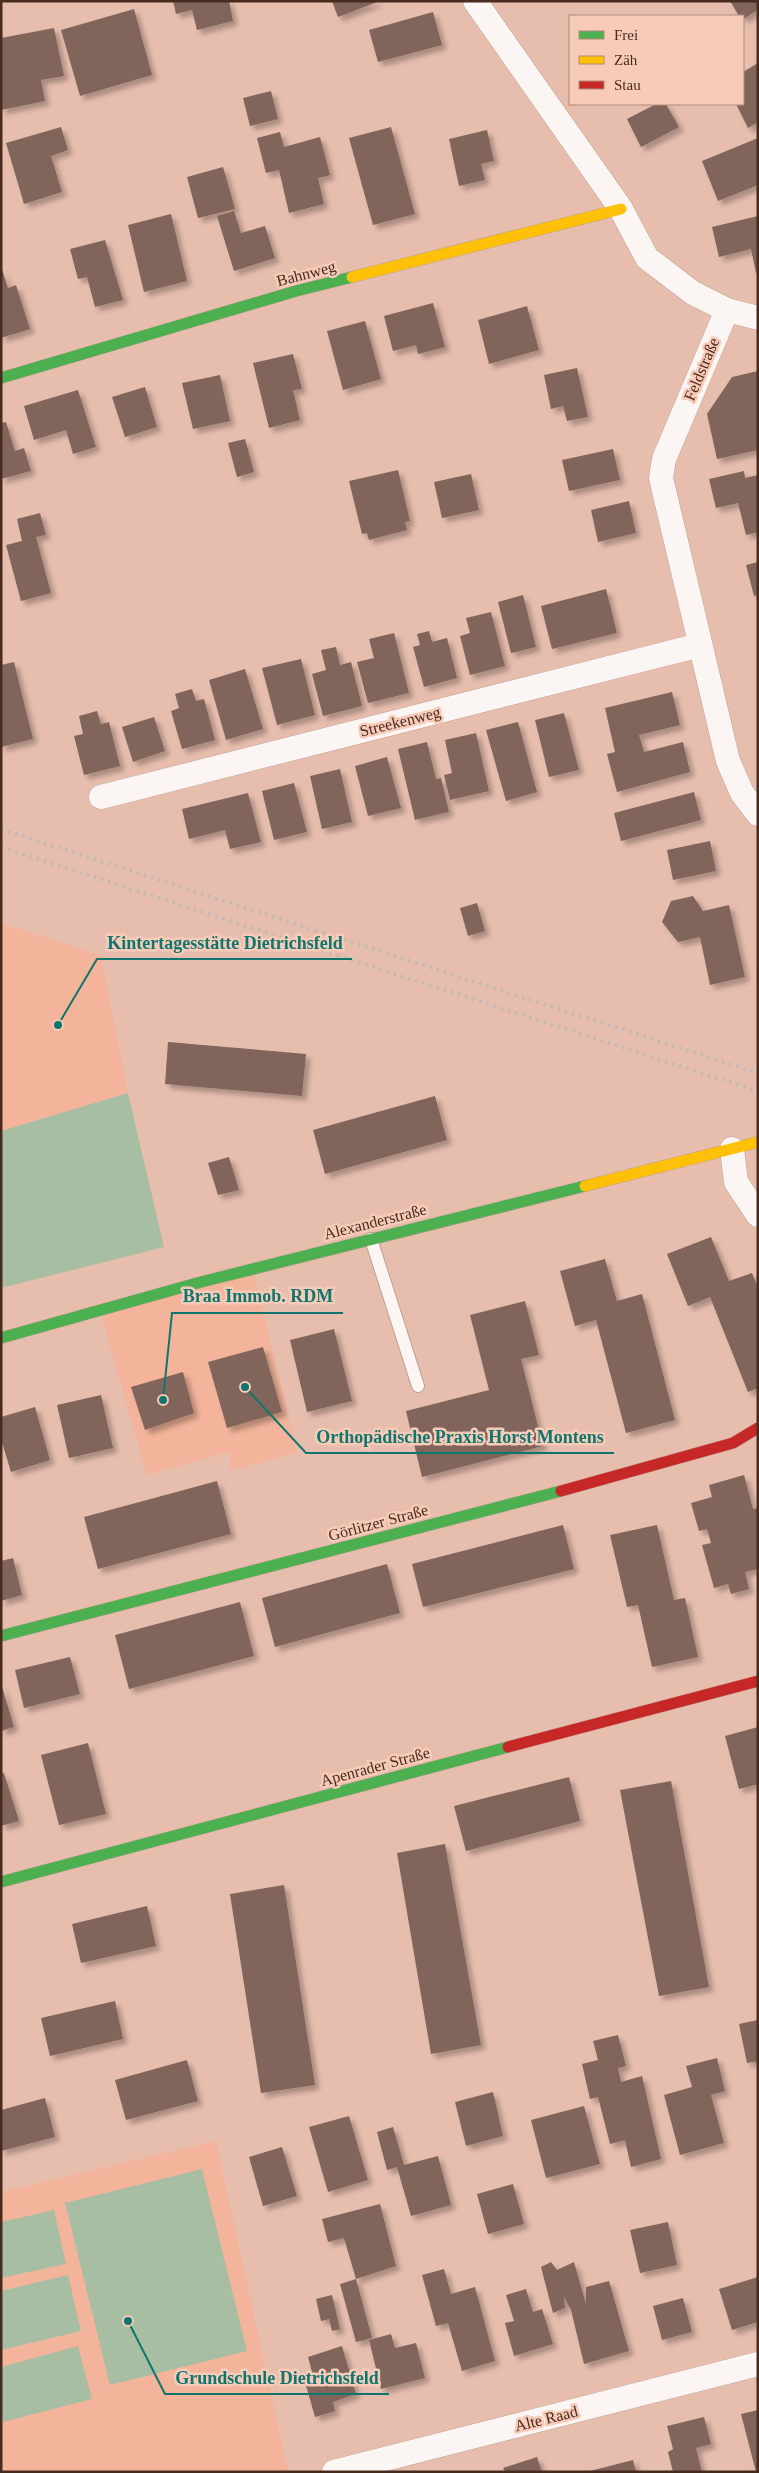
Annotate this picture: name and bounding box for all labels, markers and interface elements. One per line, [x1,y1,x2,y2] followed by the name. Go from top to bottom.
[569,15,744,105] legend
[614,27,638,43] text: Frei
[614,52,638,68] text: Zäh
[614,77,641,93] text: Stau
[275,257,338,290] street label: Bahnweg
[681,335,722,403] street label: Feldstraße
[358,703,443,741] street label: Streekenweg
[97,926,352,959] callout: Kintertagesstätte Dietrichsfeld
[107,933,343,953] text: Kintertagesstätte Dietrichsfeld
[322,1201,428,1242] street label: Alexanderstraße
[172,1280,343,1313] callout: Braa Immob. RDM
[183,1286,333,1306] text: Braa Immob. RDM
[306,1420,614,1453] callout: Orthopädische Praxis Horst Montens
[316,1427,604,1447] text: Orthopädische Praxis Horst Montens
[326,1501,430,1544] street label: Görlitzer Straße
[319,1744,432,1790] street label: Apenrader Straße
[165,2361,389,2394] callout: Grundschule Dietrichsfeld
[175,2368,379,2388] text: Grundschule Dietrichsfeld
[513,2402,579,2435] street label: Alte Raad

